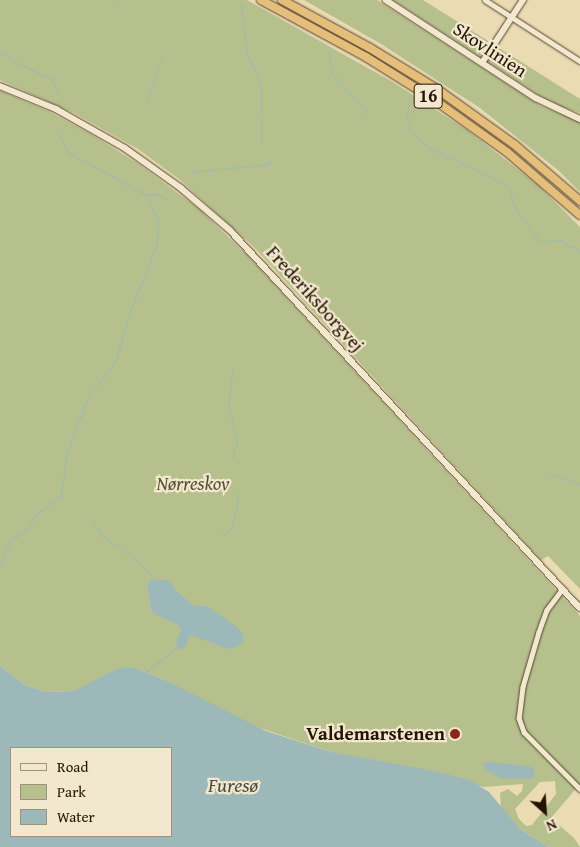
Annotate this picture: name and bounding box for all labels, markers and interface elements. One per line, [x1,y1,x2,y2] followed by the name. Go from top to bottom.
[449,18,531,82] street label: Skovlinien
[413,80,443,112] road number: 16
[261,241,369,357] street label: Frederiksborgvej
[156,473,230,495] park label: Nørreskov
[306,723,445,745] place label: Valdemarstenen
[449,728,461,740] marker: Valdemarstenen
[10,747,172,837] legend
[57,756,88,777] text: Road
[208,772,258,796] water label: Furesø
[57,781,86,802] text: Park
[520,787,570,837] north arrow
[57,806,95,827] text: Water
[543,814,560,837] text: N

